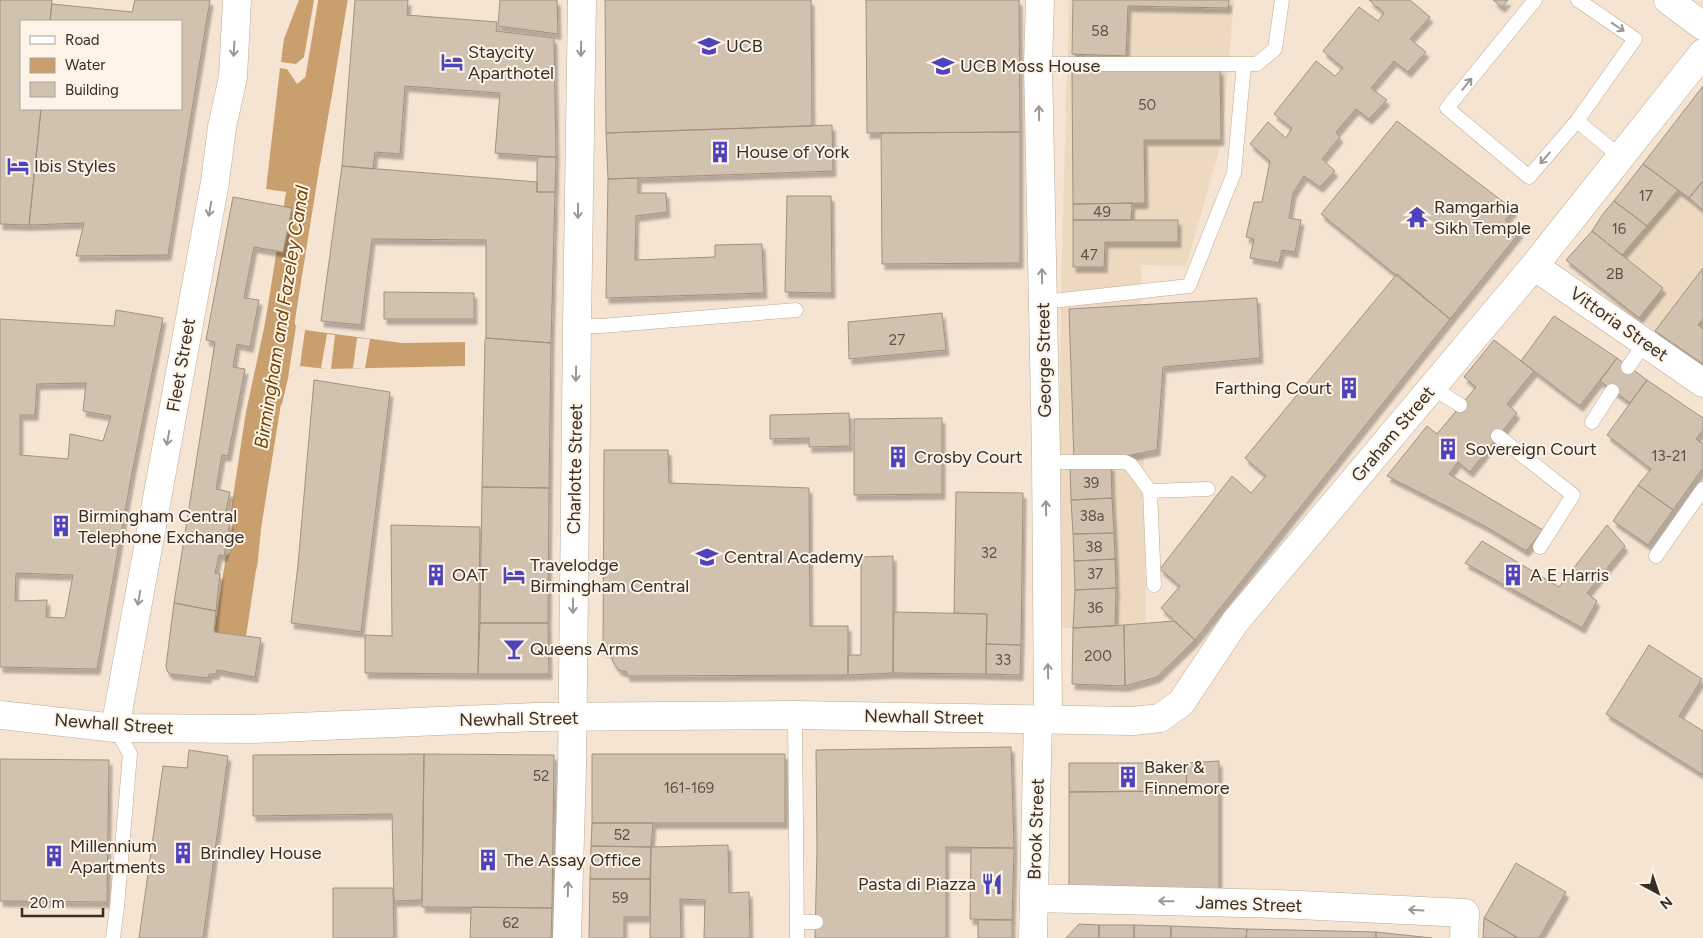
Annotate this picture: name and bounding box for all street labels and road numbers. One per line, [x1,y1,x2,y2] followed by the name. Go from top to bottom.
[1566,282,1673,366] street label: Vittoria Street
[1032,302,1056,418] street label: George Street
[162,316,200,414] street label: Fleet Street
[1347,381,1440,486] street label: Graham Street
[563,403,587,535] street label: Charlotte Street
[864,705,984,729] street label: Newhall Street
[459,707,579,731] street label: Newhall Street
[54,709,175,739] street label: Newhall Street
[1023,778,1049,880] street label: Brook Street
[1195,891,1303,917] street label: James Street

